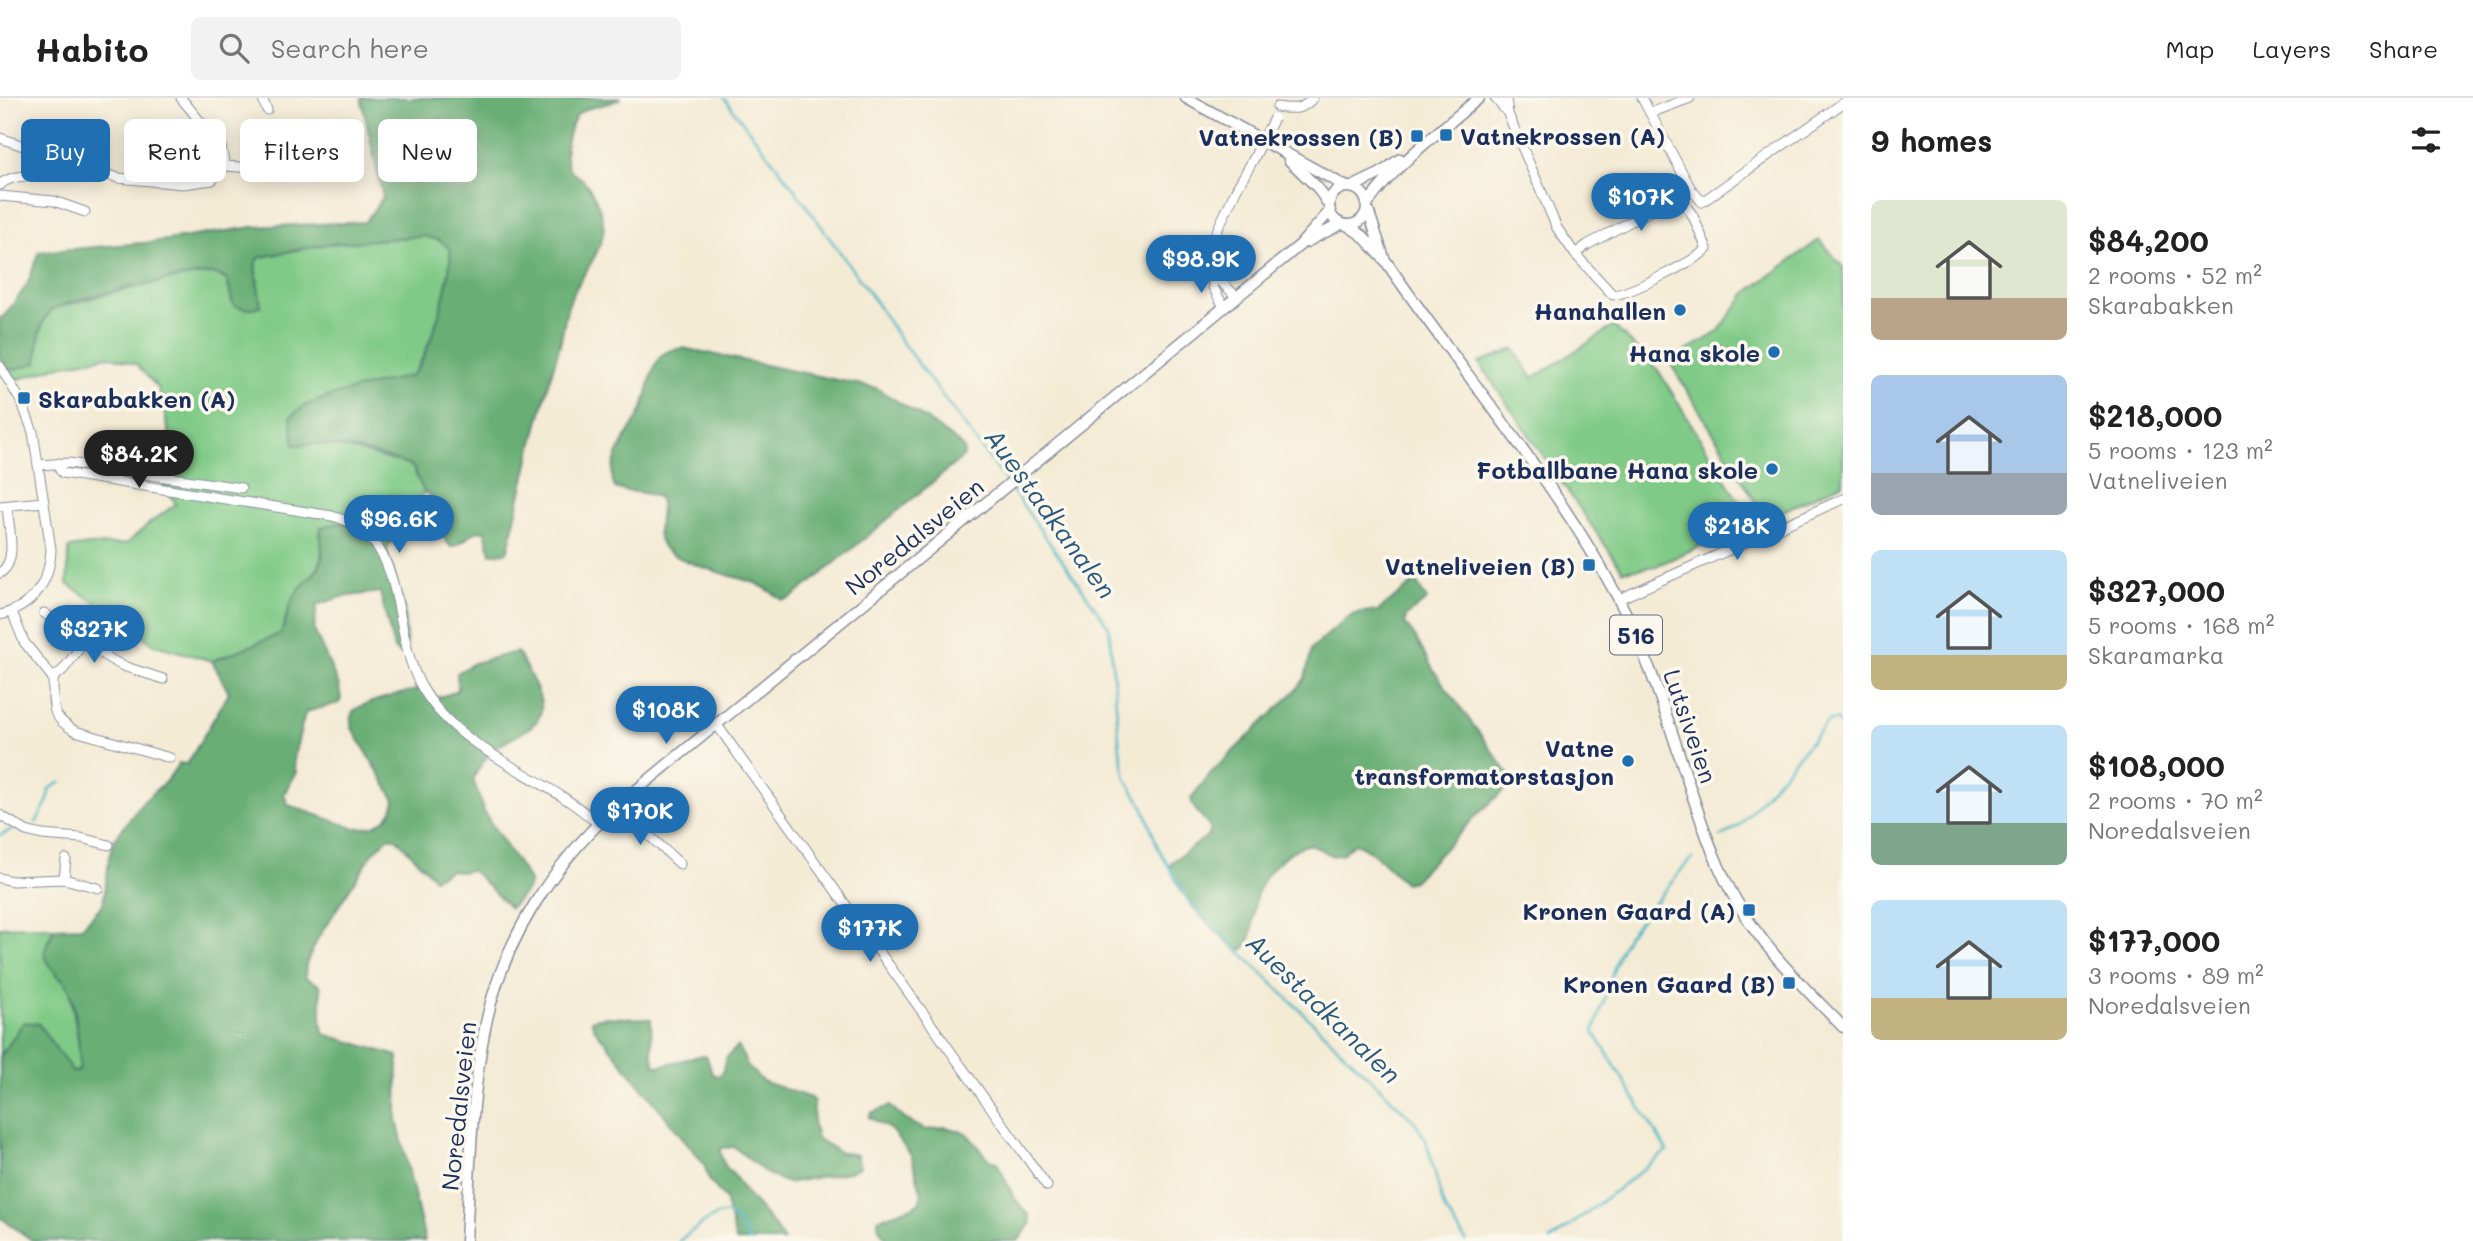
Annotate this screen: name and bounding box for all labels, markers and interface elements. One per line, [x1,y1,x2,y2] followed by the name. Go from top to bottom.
[191,17,681,80] search box
[35,27,149,70] text: Habito
[215,29,253,67] icon: search
[271,31,429,65] text: Search here
[2166,33,2214,64] text: Map
[2252,33,2331,64] text: Layers
[2369,33,2438,64] text: Share
[21,119,110,182] chip: Buy
[124,119,226,182] chip: Rent
[240,119,364,182] chip: Filters
[378,119,477,182] chip: New
[1460,120,1665,151] place label: Vatnekrossen (A)
[1871,120,1992,160] text: 9 homes
[1198,121,1403,152] place label: Vatnekrossen (B)
[2407,121,2445,159] icon: filters
[1438,127,1454,143] marker: Vatnekrossen (A)
[1409,128,1425,144] marker: Vatnekrossen (B)
[1592,174,1690,233] pin: $107K
[1607,181,1675,211] text: $107K
[2088,220,2209,260] text: $84,200
[1927,228,2011,312] icon: home
[1144,236,1258,295] pin: $98.9K
[1162,243,1240,273] text: $98.9K
[2088,260,2262,290] text: 2 rooms · 52 m²
[2088,290,2234,320] text: Skarabakken
[1534,295,1666,326] place label: Hanahallen
[1672,302,1688,318] marker: Hanahallen
[1628,337,1760,368] place label: Hana skole
[1766,344,1782,360] marker: Hana skole
[38,383,235,414] place label: Skarabakken (A)
[16,390,32,406] marker: Skarabakken (A)
[2088,395,2222,435] text: $218,000
[1927,403,2011,487] icon: home
[978,421,1124,605] water label: Auestadkanalen
[82,430,196,490] pin: $84.2K
[2088,435,2273,465] text: 5 rooms · 123 m²
[100,438,178,468] text: $84.2K
[1476,454,1758,485] place label: Fotballbane Hana skole
[1764,461,1780,477] marker: Fotballbane Hana skole
[2088,465,2227,495] text: Vatneliveien
[838,471,990,601] street label: Noredalsveien
[342,496,456,555] pin: $96.6K
[360,503,438,533] text: $96.6K
[1688,503,1786,562] pin: $218K
[1704,510,1770,540] text: $218K
[1385,550,1575,581] place label: Vatneliveien (B)
[1581,557,1597,573] marker: Vatneliveien (B)
[2088,570,2225,610] text: $327,000
[1927,578,2011,662] icon: home
[45,606,143,665] pin: $327K
[2088,610,2274,640] text: 5 rooms · 168 m²
[60,613,128,643] text: $327K
[1610,615,1662,654] road number: 516
[2088,640,2224,670] text: Skaramarka
[1657,665,1725,787] street label: Lutsiveien
[617,686,715,746] pin: $108K
[632,694,700,724] text: $108K
[1354,732,1614,791] place label: Vatne transformatorstasjon
[2088,745,2225,785] text: $108,000
[1620,753,1636,769] marker: Vatne transformatorstasjon
[1927,753,2011,837] icon: home
[2088,785,2263,815] text: 2 rooms · 70 m²
[591,788,689,847] pin: $170K
[606,795,674,825] text: $170K
[2088,815,2251,845] text: Noredalsveien
[1523,895,1735,926] place label: Kronen Gaard (A)
[1741,902,1757,918] marker: Kronen Gaard (A)
[821,904,919,964] pin: $177K
[837,912,903,942] text: $177K
[2088,920,2220,960] text: $177,000
[1239,925,1409,1091] water label: Auestadkanalen
[1927,928,2011,1012] icon: home
[2088,960,2264,990] text: 3 rooms · 89 m²
[1563,968,1775,999] place label: Kronen Gaard (B)
[1781,975,1797,991] marker: Kronen Gaard (B)
[2088,990,2251,1020] text: Noredalsveien
[434,1020,482,1192] street label: Noredalsveien

